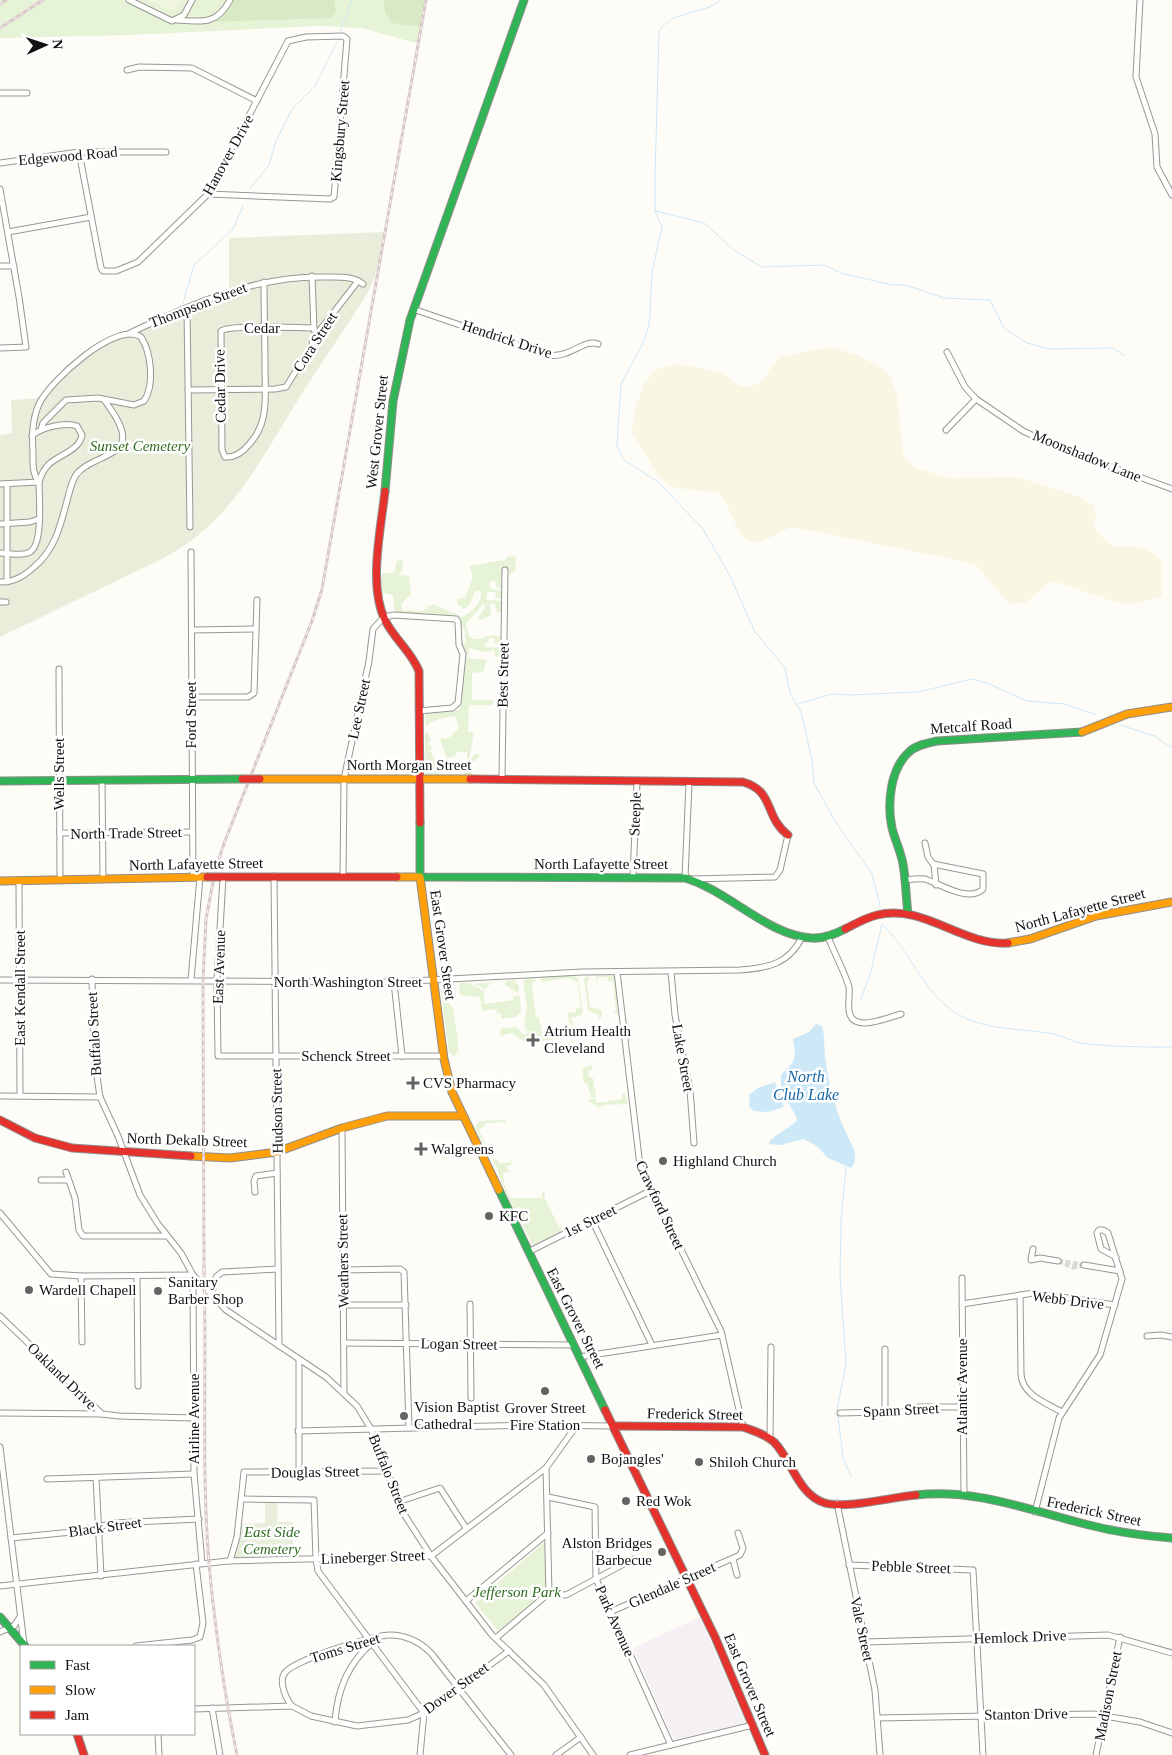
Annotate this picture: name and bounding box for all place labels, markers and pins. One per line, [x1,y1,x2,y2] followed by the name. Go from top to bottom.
[544,1023,632,1056] place label: Atrium Health Cleveland
[526,1033,540,1047] marker: Atrium Health Cleveland
[423,1075,516,1091] place label: CVS Pharmacy
[407,1077,419,1089] marker: CVS Pharmacy
[431,1141,494,1157] place label: Walgreens
[415,1143,427,1155] marker: Walgreens
[673,1153,777,1169] place label: Highland Church
[657,1155,669,1167] marker: Highland Church
[499,1208,528,1224] place label: KFC
[483,1210,495,1222] marker: KFC
[168,1274,243,1307] place label: Sanitary Barber Shop
[39,1282,137,1298] place label: Wardell Chapell
[23,1284,35,1296] marker: Wardell Chapell
[152,1285,164,1297] marker: Sanitary Barber Shop
[539,1385,551,1397] marker: Grover Street Fire Station
[414,1399,500,1432] place label: Vision Baptist Cathedral
[504,1400,586,1433] place label: Grover Street Fire Station
[398,1410,410,1422] marker: Vision Baptist Cathedral
[601,1451,664,1467] place label: Bojangles'
[585,1453,597,1465] marker: Bojangles'
[709,1454,797,1470] place label: Shiloh Church
[693,1456,705,1468] marker: Shiloh Church
[636,1493,692,1509] place label: Red Wok
[620,1495,632,1507] marker: Red Wok
[562,1535,652,1568] place label: Alston Bridges Barbecue
[656,1546,668,1558] marker: Alston Bridges Barbecue

